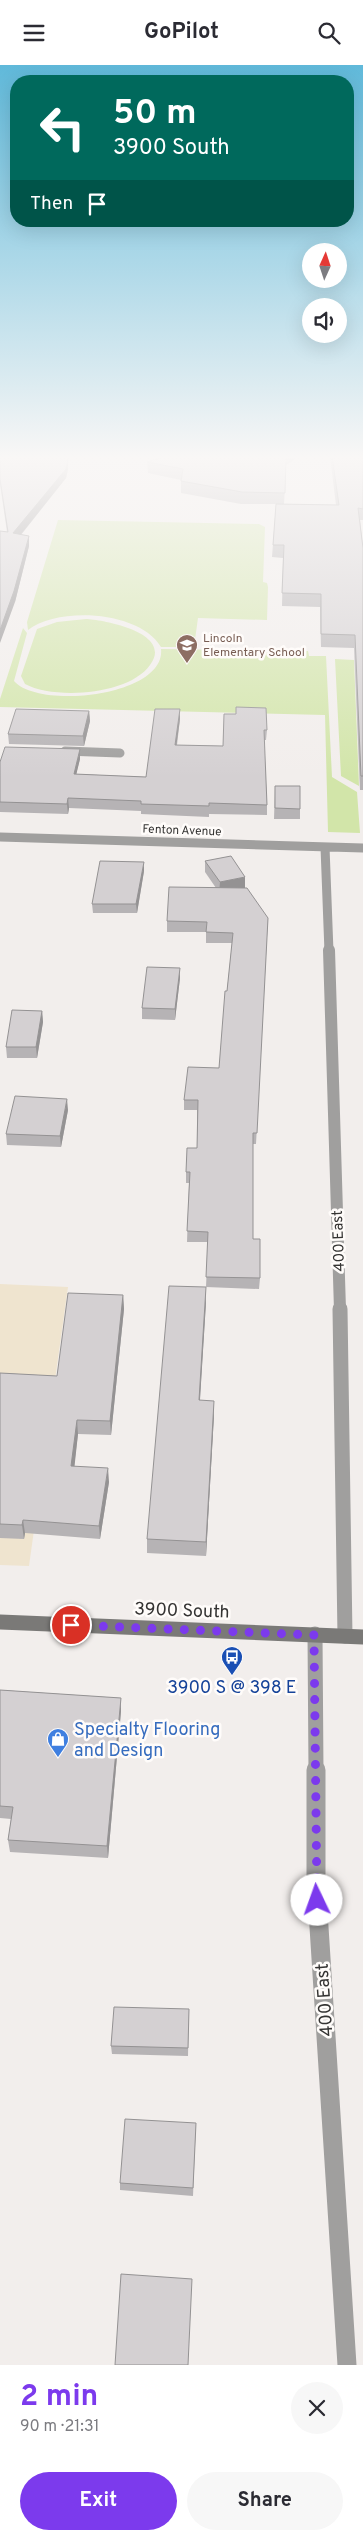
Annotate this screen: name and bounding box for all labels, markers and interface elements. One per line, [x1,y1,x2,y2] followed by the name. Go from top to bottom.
[20,19,48,47] icon: menu
[144,19,219,46] text: GoPilot
[315,19,343,47] icon: search
[113,92,197,136] text: 50 m
[30,95,95,160] icon: left
[113,135,230,162] text: 3900 South
[83,190,111,218] icon: arrive
[30,192,73,216] text: Then
[302,243,348,287] north arrow
[302,243,347,343] map controls
[302,298,347,343] button: sound
[203,631,305,661] place label: Lincoln Elementary School
[175,633,199,664] school or university icon: Lincoln Elementary School
[142,822,222,840] street label: Fenton Avenue
[329,1210,350,1272] street label: 400 East
[134,1598,230,1625] street label: 3900 South
[50,1604,92,1646] pin
[57,1611,85,1639] icon: arrive
[220,1645,244,1676] bus stop icon: 3900 S @ 398 E
[167,1677,297,1700] place label: 3900 S @ 398 E
[74,1719,220,1763] place label: Specialty Flooring and Design
[46,1727,70,1758] shop icon: Specialty Flooring and Design
[290,1873,342,1925] position arrow
[311,1962,340,2037] street label: 400 East
[20,2379,98,2416] text: 2 min
[291,2382,343,2434] button: close
[20,2417,99,2437] text: 90 m · 21:31
[20,2472,177,2530] button: Exit
[187,2472,343,2530] button: Share

